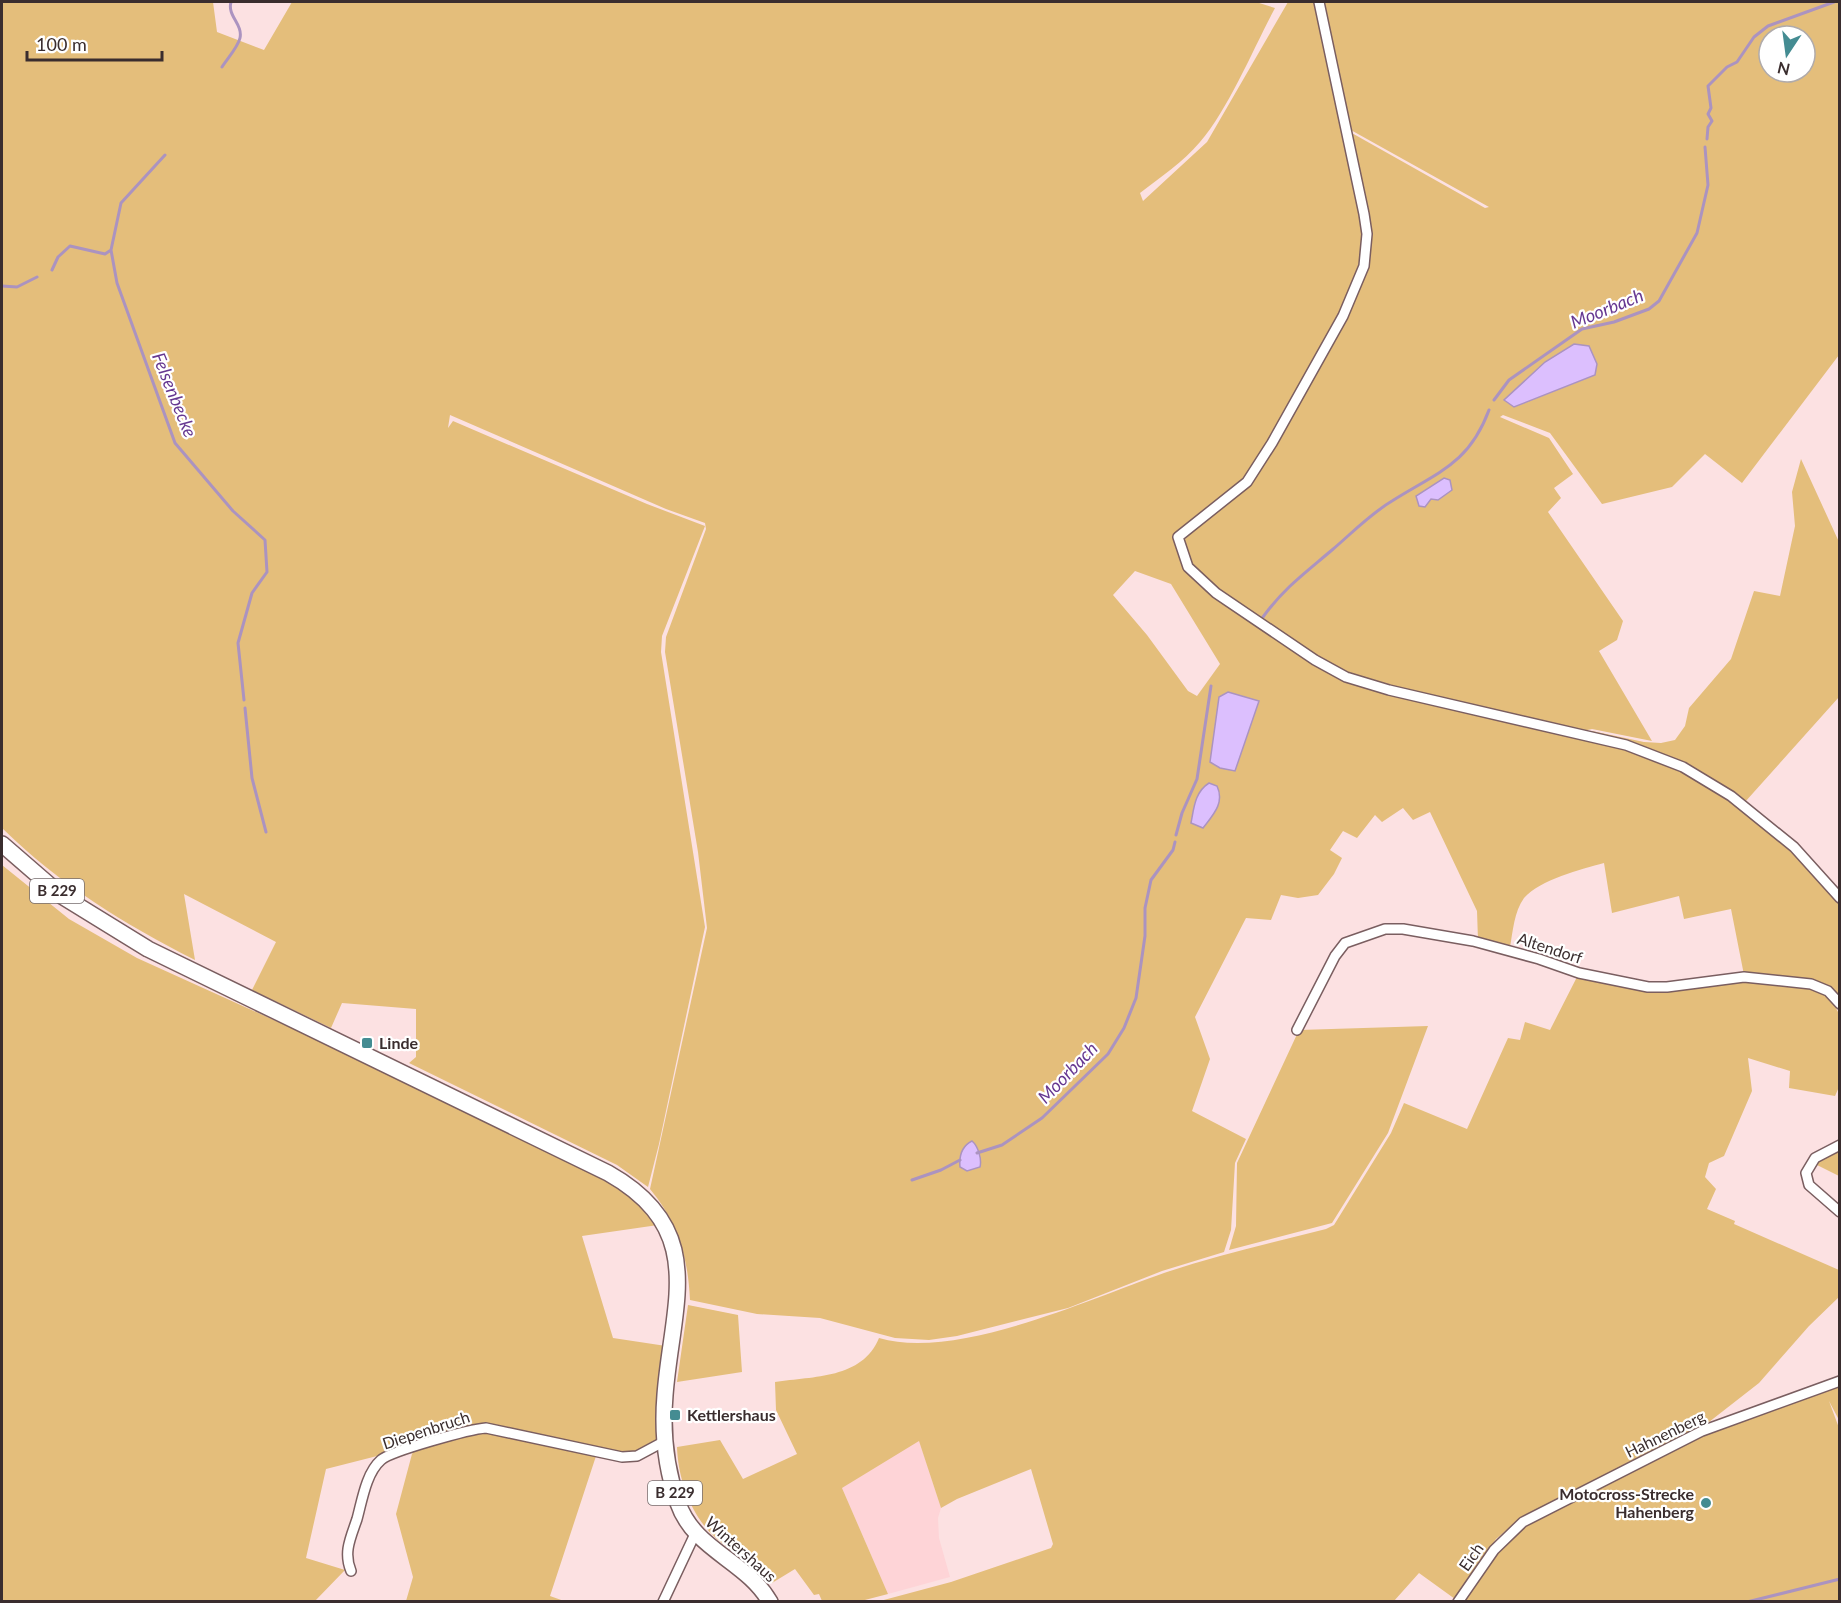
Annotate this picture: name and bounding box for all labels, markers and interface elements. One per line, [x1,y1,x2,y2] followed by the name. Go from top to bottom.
[27,24,162,62] scale bar
[1757,24,1817,84] north arrow
[36,33,87,55] text: 100 m
[1775,58,1792,80] text: N
[1567,284,1646,333] water label: Moorbach
[148,349,202,440] water label: Felsenbecke
[30,879,84,903] road number: B 229
[1515,928,1585,967] street label: Altendorf
[379,1033,418,1052] place label: Linde
[360,1036,374,1050] marker: Linde
[1033,1037,1102,1107] water label: Moorbach
[687,1405,776,1424] place label: Kettlershaus
[380,1406,472,1453] street label: Diepenbruch
[1622,1406,1708,1461] street label: Hahnenberg
[668,1408,682,1422] marker: Kettlershaus
[648,1481,702,1505] road number: B 229
[1559,1484,1695,1521] place label: Motocross-Strecke Hahenberg
[1699,1496,1713,1510] marker: Motocross-Strecke Hahenberg
[702,1512,781,1585] street label: Wintershaus
[1454,1539,1487,1574] street label: Eich

